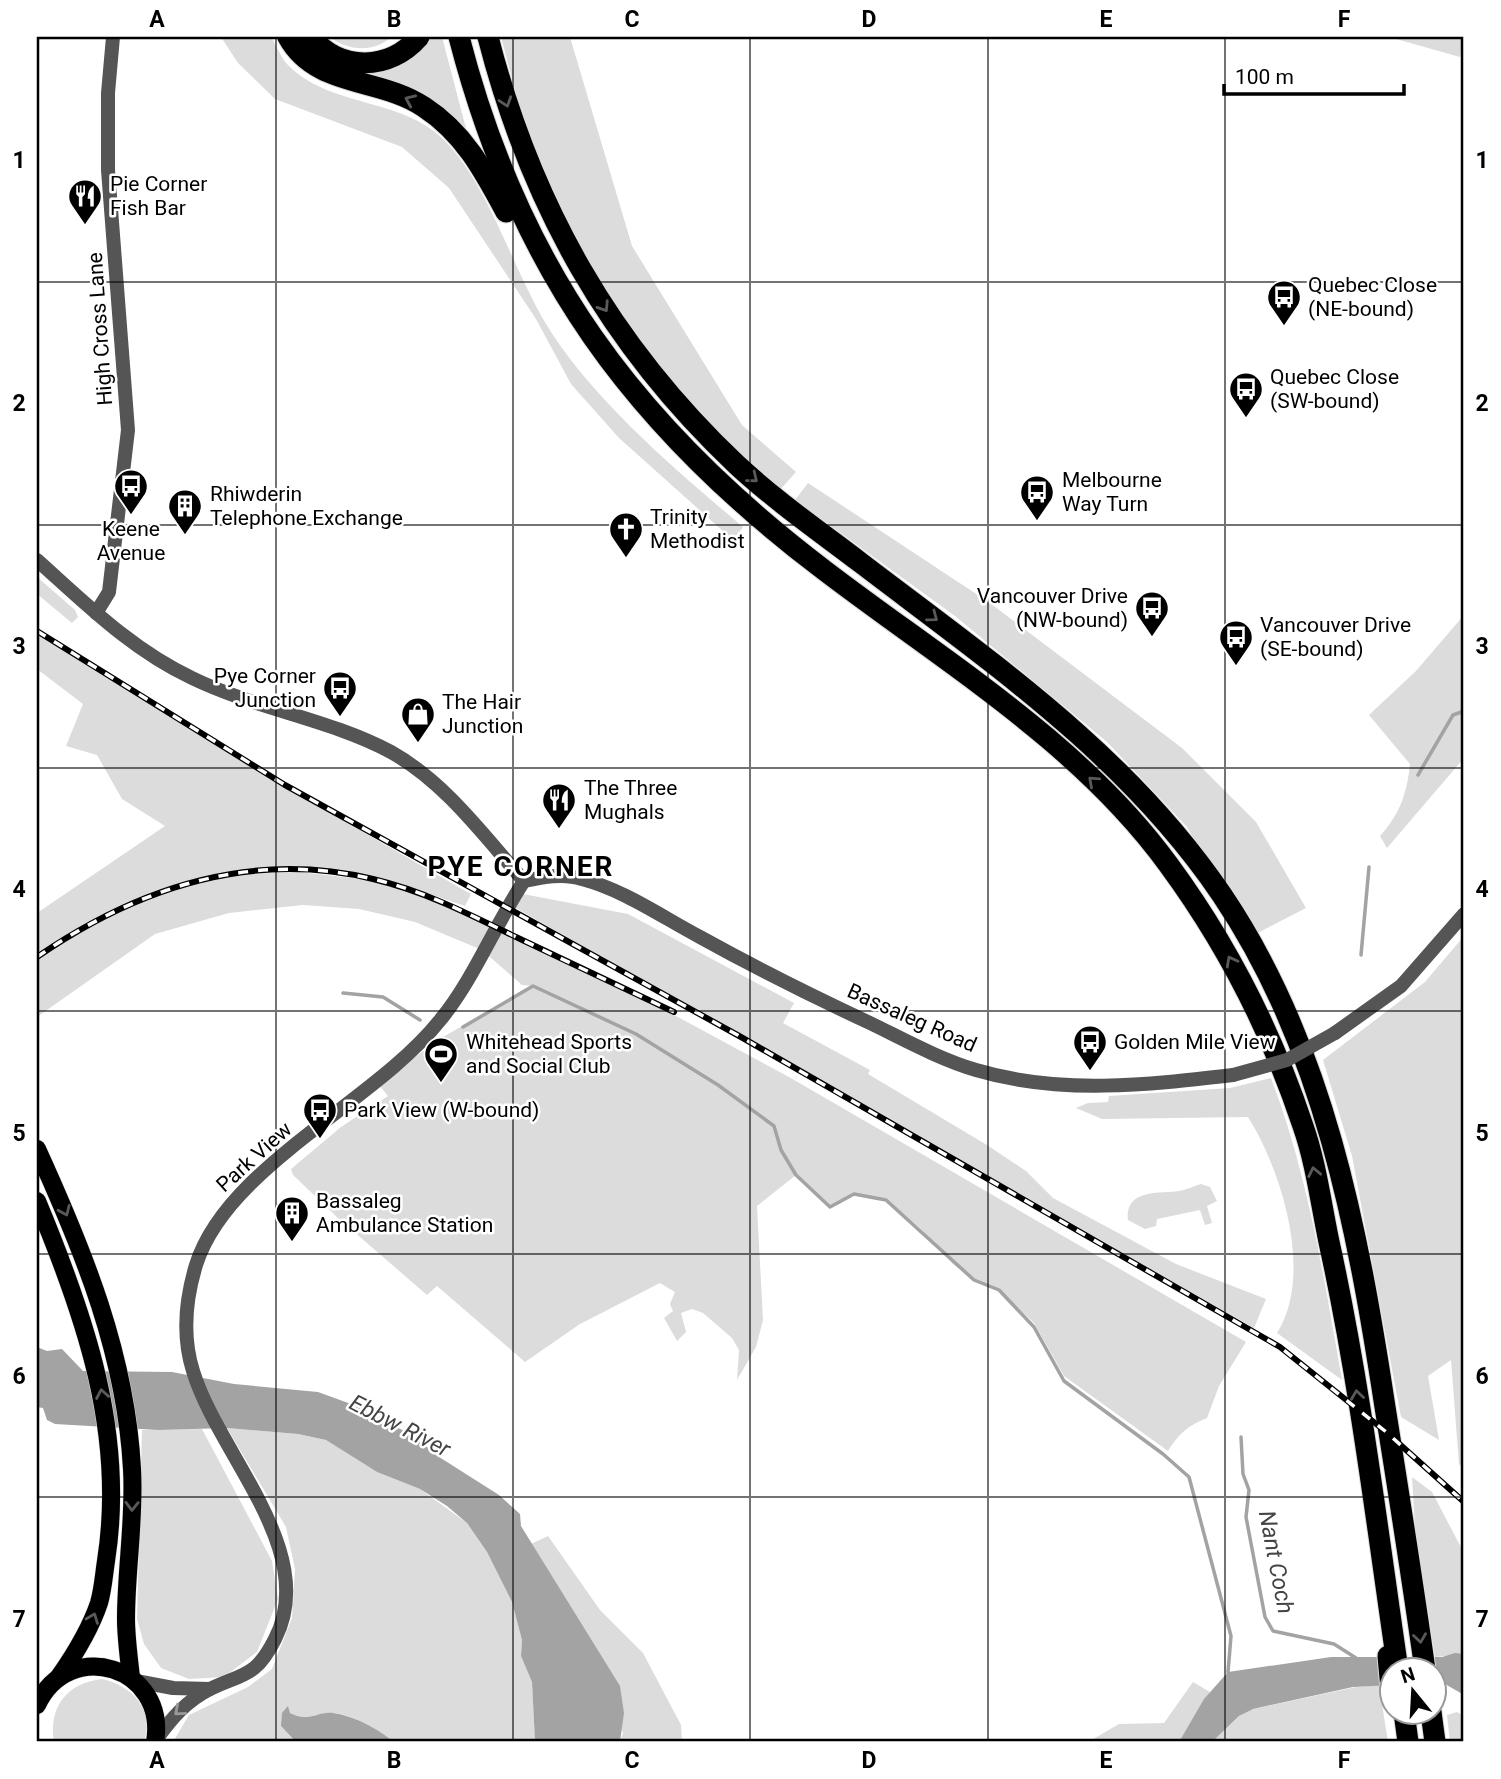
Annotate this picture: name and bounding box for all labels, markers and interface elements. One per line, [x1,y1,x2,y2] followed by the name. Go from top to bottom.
[149,6,165,33] text: A
[387,6,401,33] text: B
[624,6,640,33] text: C
[862,6,876,33] text: D
[1100,6,1113,33] text: E
[1338,6,1351,33] text: F
[1224,52,1405,96] scale bar
[1235,65,1294,89] text: 100 m
[405,94,417,108] one-way arrow
[498,96,513,108] one-way arrow
[12,147,26,174] text: 1
[1475,147,1489,174] text: 1
[110,172,207,220] place label: Pie Corner Fish Bar
[66,177,104,226] restaurant icon: Pie Corner Fish Bar
[83,252,117,406] street label: High Cross Lane
[1308,273,1437,321] place label: Quebec Close (NE-bound)
[1265,278,1303,327] bus stop icon: Quebec Close (NE-bound)
[595,299,608,312] one-way arrow
[1270,365,1399,413] place label: Quebec Close (SW-bound)
[1227,370,1265,419] bus stop icon: Quebec Close (SW-bound)
[12,390,26,417] text: 2
[1475,390,1489,417] text: 2
[112,467,150,516] bus stop icon: Keene Avenue
[1062,468,1162,516] place label: Melbourne Way Turn
[744,470,757,482] one-way arrow
[1018,473,1056,522] bus stop icon: Melbourne Way Turn
[210,482,403,530] place label: Rhiwderin Telephone Exchange
[166,487,204,536] building icon: Rhiwderin Telephone Exchange
[650,505,745,553] place label: Trinity Methodist
[607,510,645,559] church icon: Trinity Methodist
[97,517,165,565] place label: Keene Avenue
[977,584,1128,632] place label: Vancouver Drive (NW-bound)
[1133,589,1171,638] bus stop icon: Vancouver Drive (NW-bound)
[925,609,937,622] one-way arrow
[1260,613,1411,661] place label: Vancouver Drive (SE-bound)
[1217,618,1255,667] bus stop icon: Vancouver Drive (SE-bound)
[12,633,26,660] text: 3
[1475,633,1489,660] text: 3
[214,664,316,712] place label: Pye Corner Junction
[321,669,359,718] bus stop icon: Pye Corner Junction
[442,690,523,738] place label: The Hair Junction
[399,695,437,744] shop icon: The Hair Junction
[584,776,677,824] place label: The Three Mughals
[1088,777,1101,790] one-way arrow
[540,781,578,830] restaurant icon: The Three Mughals
[427,850,615,883] district label: PYE CORNER
[12,876,26,903] text: 4
[1475,876,1489,903] text: 4
[1226,956,1239,968] one-way arrow
[844,979,980,1057] street label: Bassaleg Road
[1071,1023,1109,1072] bus stop icon: Golden Mile View
[466,1030,632,1078] place label: Whitehead Sports and Social Club
[1114,1030,1276,1054] place label: Golden Mile View
[422,1035,460,1084] sports icon: Whitehead Sports and Social Club
[301,1091,339,1140] bus stop icon: Park View (W-bound)
[344,1098,539,1122] place label: Park View (W-bound)
[211,1117,297,1197] street label: Park View
[12,1120,26,1147] text: 5
[1475,1120,1489,1147] text: 5
[1308,1166,1322,1178] one-way arrow
[316,1189,493,1237] place label: Bassaleg Ambulance Station
[273,1194,311,1243] building icon: Bassaleg Ambulance Station
[57,1204,71,1216] one-way arrow
[12,1363,26,1390] text: 6
[1475,1363,1489,1390] text: 6
[95,1388,110,1400] one-way arrow
[345,1389,456,1464] water label: Ebbw River
[1350,1389,1365,1401] one-way arrow
[124,1501,140,1512] one-way arrow
[1253,1508,1299,1616] water label: Nant Coch
[12,1606,26,1633] text: 7
[1475,1606,1489,1633] text: 7
[84,1613,98,1625] one-way arrow
[1413,1632,1428,1644] one-way arrow
[1378,1656,1448,1726] north arrow
[1398,1662,1418,1688] text: N
[175,1703,188,1715] one-way arrow
[149,1747,165,1774] text: A
[387,1747,401,1774] text: B
[624,1747,640,1774] text: C
[862,1747,876,1774] text: D
[1100,1747,1113,1774] text: E
[1338,1747,1351,1774] text: F

